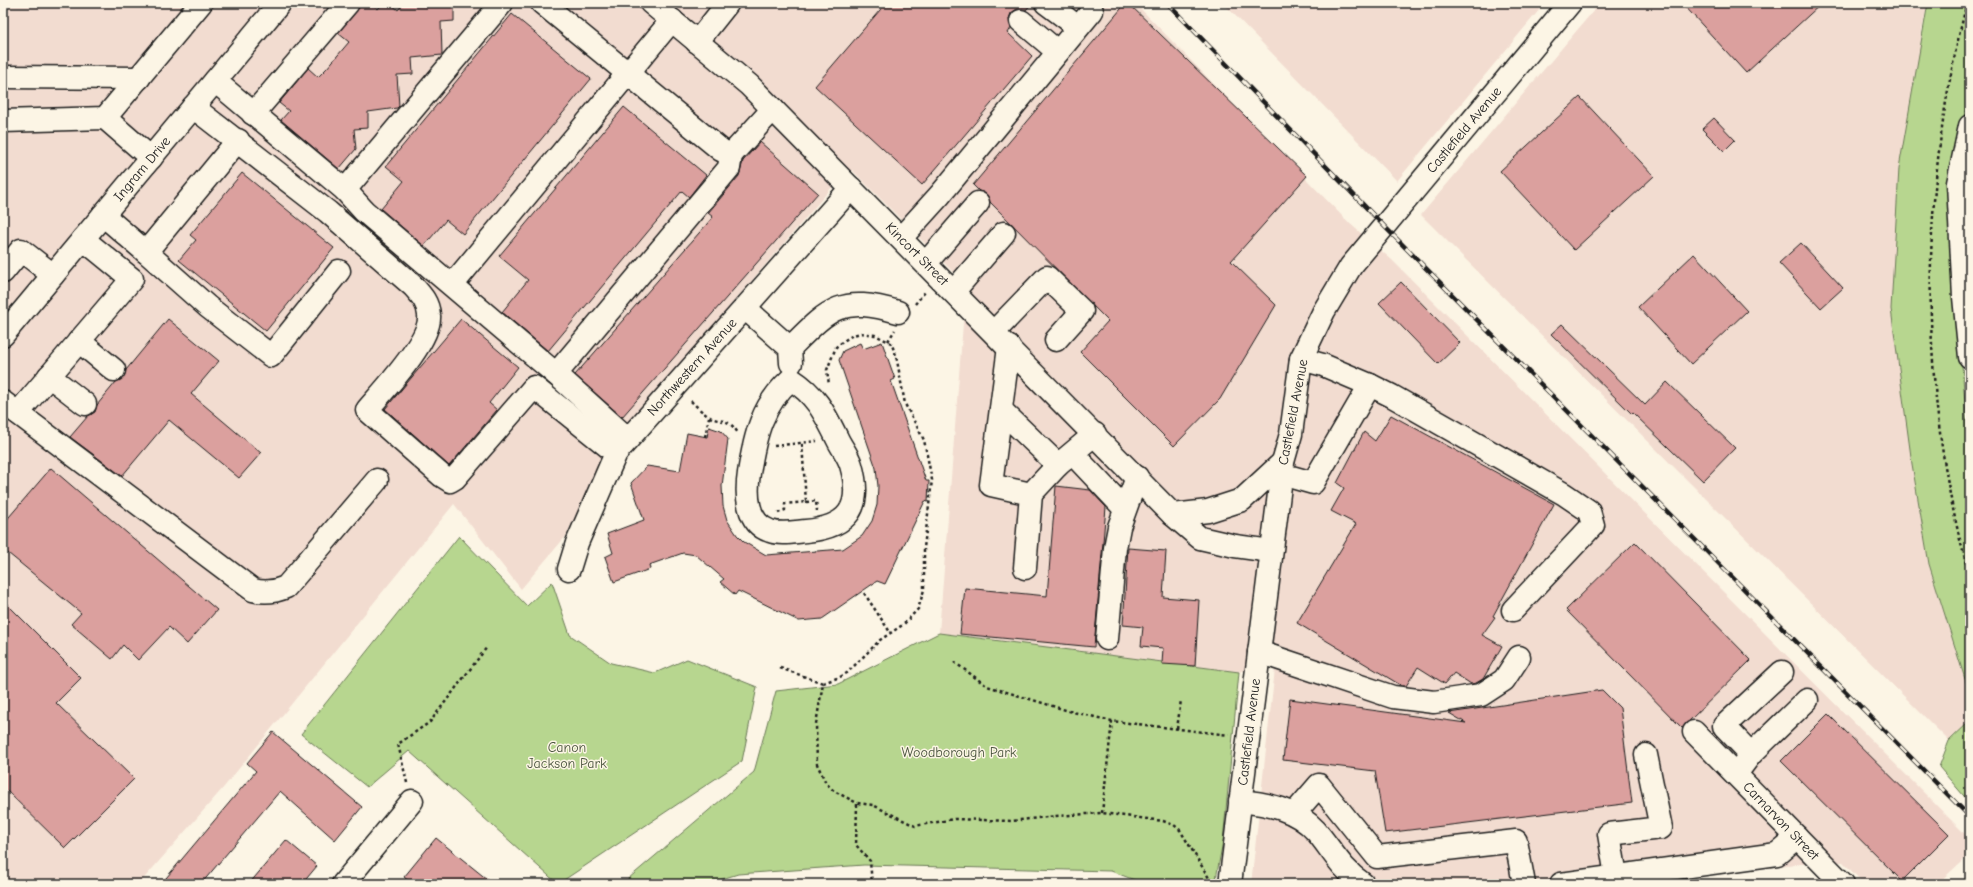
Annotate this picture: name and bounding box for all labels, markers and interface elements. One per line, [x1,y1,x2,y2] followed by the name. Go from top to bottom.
[1423,83,1505,177] street label: Castlefield Avenue
[110,133,174,205] street label: Ingram Drive
[882,219,953,290] street label: Kincort Street
[644,315,740,419] street label: Northwestern Avenue
[1274,358,1312,466] street label: Castlefield Avenue
[1234,678,1264,786] street label: Castlefield Avenue
[527,739,607,772] park label: Canon Jackson Park
[902,744,1017,761] park label: Woodborough Park
[1739,778,1823,864] street label: Carnarvon Street

